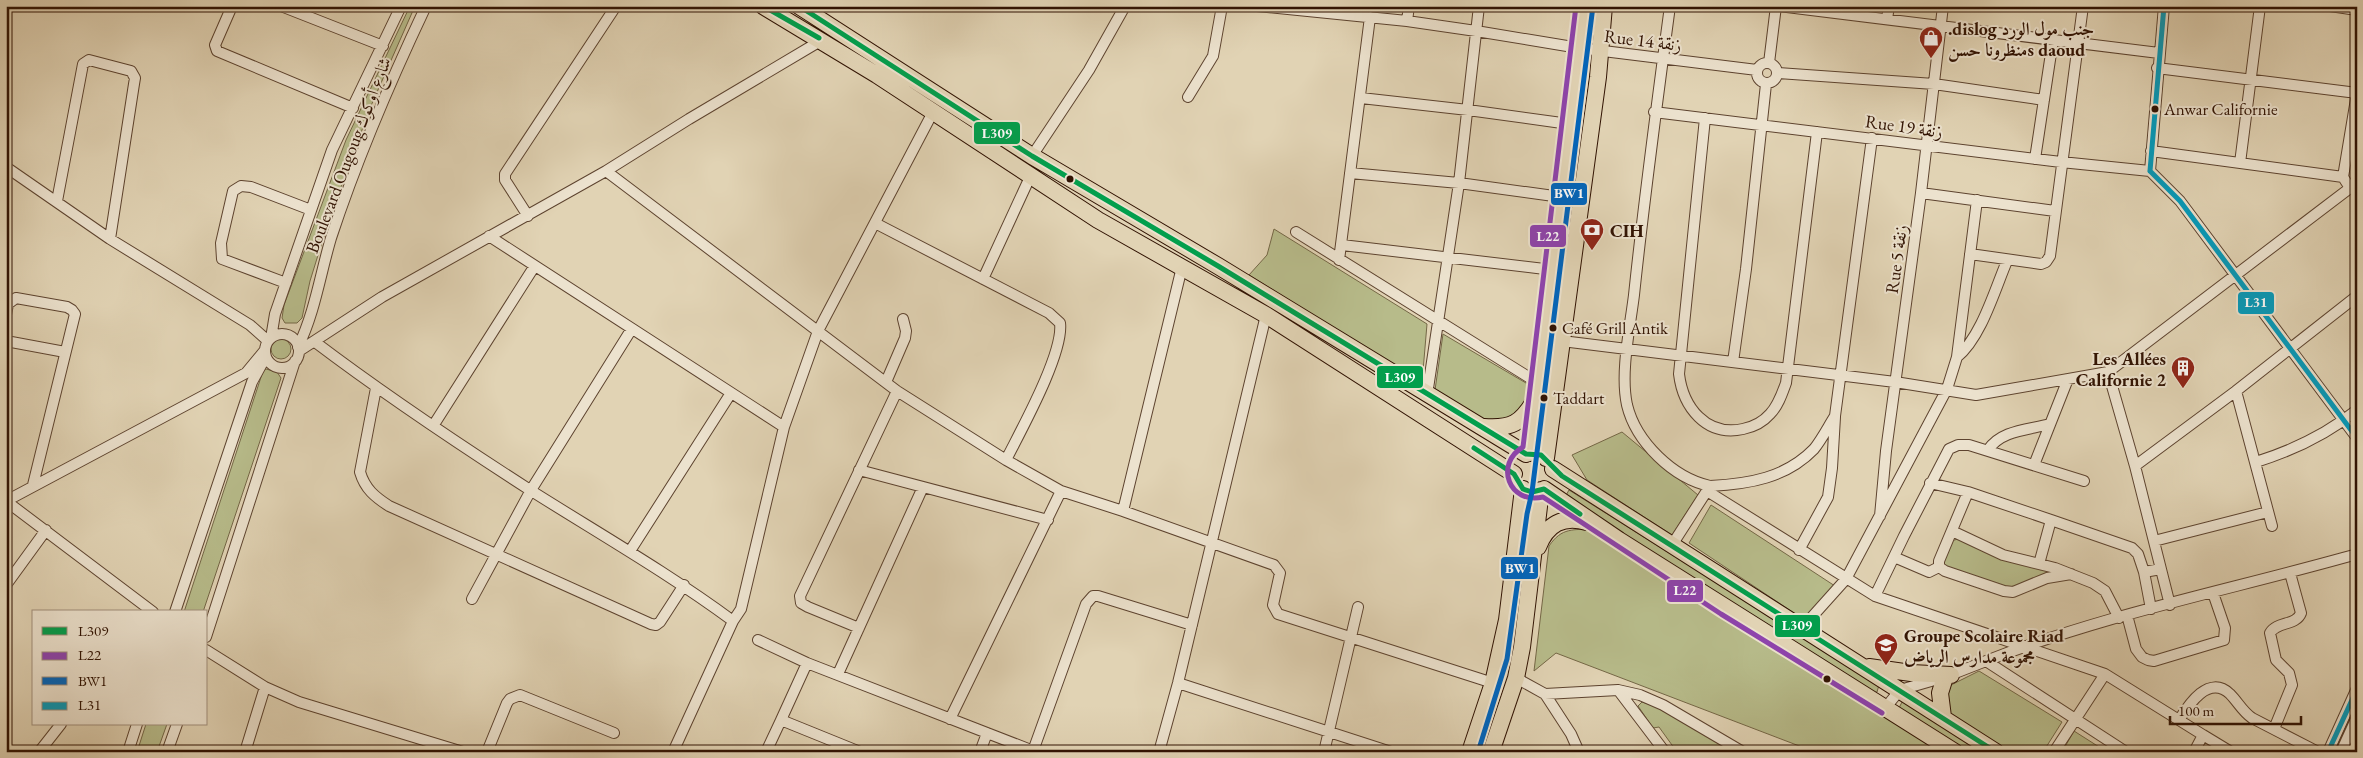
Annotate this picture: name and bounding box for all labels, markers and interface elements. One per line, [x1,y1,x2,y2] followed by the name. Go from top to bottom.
[1948,17,2094,62] place label: .dislog جنب مول الورد منظرونا حسنs daoud
[1603,24,1683,56] street label: Rue 14 زنقة
[1918,25,1944,59] shop icon: .dislog جنب مول الورد منظرونا حسنs daoud
[299,53,400,258] street label: Boulevard Ougoug شارع أوكوك
[2163,98,2278,120] place label: Anwar Californie
[2150,104,2160,114] marker: Anwar Californie
[1864,109,1944,143] street label: Rue 19 زنقة
[973,121,1021,145] line badge: L309
[982,124,1013,142] text: L309
[1065,174,1075,184] unlabelled marker
[1550,182,1588,206] line badge: BW1
[1554,184,1584,202] text: BW1
[1579,217,1605,251] bank icon: CIH
[1610,219,1644,242] place label: CIH
[1880,223,1912,295] street label: Rue 5 زنقة
[1529,224,1567,248] line badge: L22
[1536,227,1560,245] text: L22
[2237,291,2275,315] line badge: L31
[2244,293,2268,311] text: L31
[1562,317,1669,339] place label: Café Grill Antik
[1548,323,1558,333] marker: Café Grill Antik
[2076,347,2166,391] place label: Les Allées Californie 2
[2170,355,2196,389] building icon: Les Allées Californie 2
[1376,365,1424,389] line badge: L309
[1385,368,1416,386] text: L309
[1553,387,1605,409] place label: Taddart
[1539,393,1549,403] marker: Taddart
[1500,556,1539,580] line badge: BW1
[1505,559,1535,577] text: BW1
[1666,579,1704,603] line badge: L22
[1673,581,1697,599] text: L22
[32,610,208,726] legend
[1774,614,1821,638] line badge: L309
[1782,616,1813,634] text: L309
[78,621,108,640] text: L309
[1904,624,2064,668] place label: Groupe Scolaire Riad مجموعة مدارس الرياض
[1873,632,1899,666] school or university icon: Groupe Scolaire Riad مجموعة مدارس الرياض
[78,645,102,664] text: L22
[78,671,107,690] text: BW1
[1822,674,1832,684] unlabelled marker
[2170,693,2302,725] scale bar
[78,695,101,714] text: L31
[2178,701,2215,720] text: 100 m

